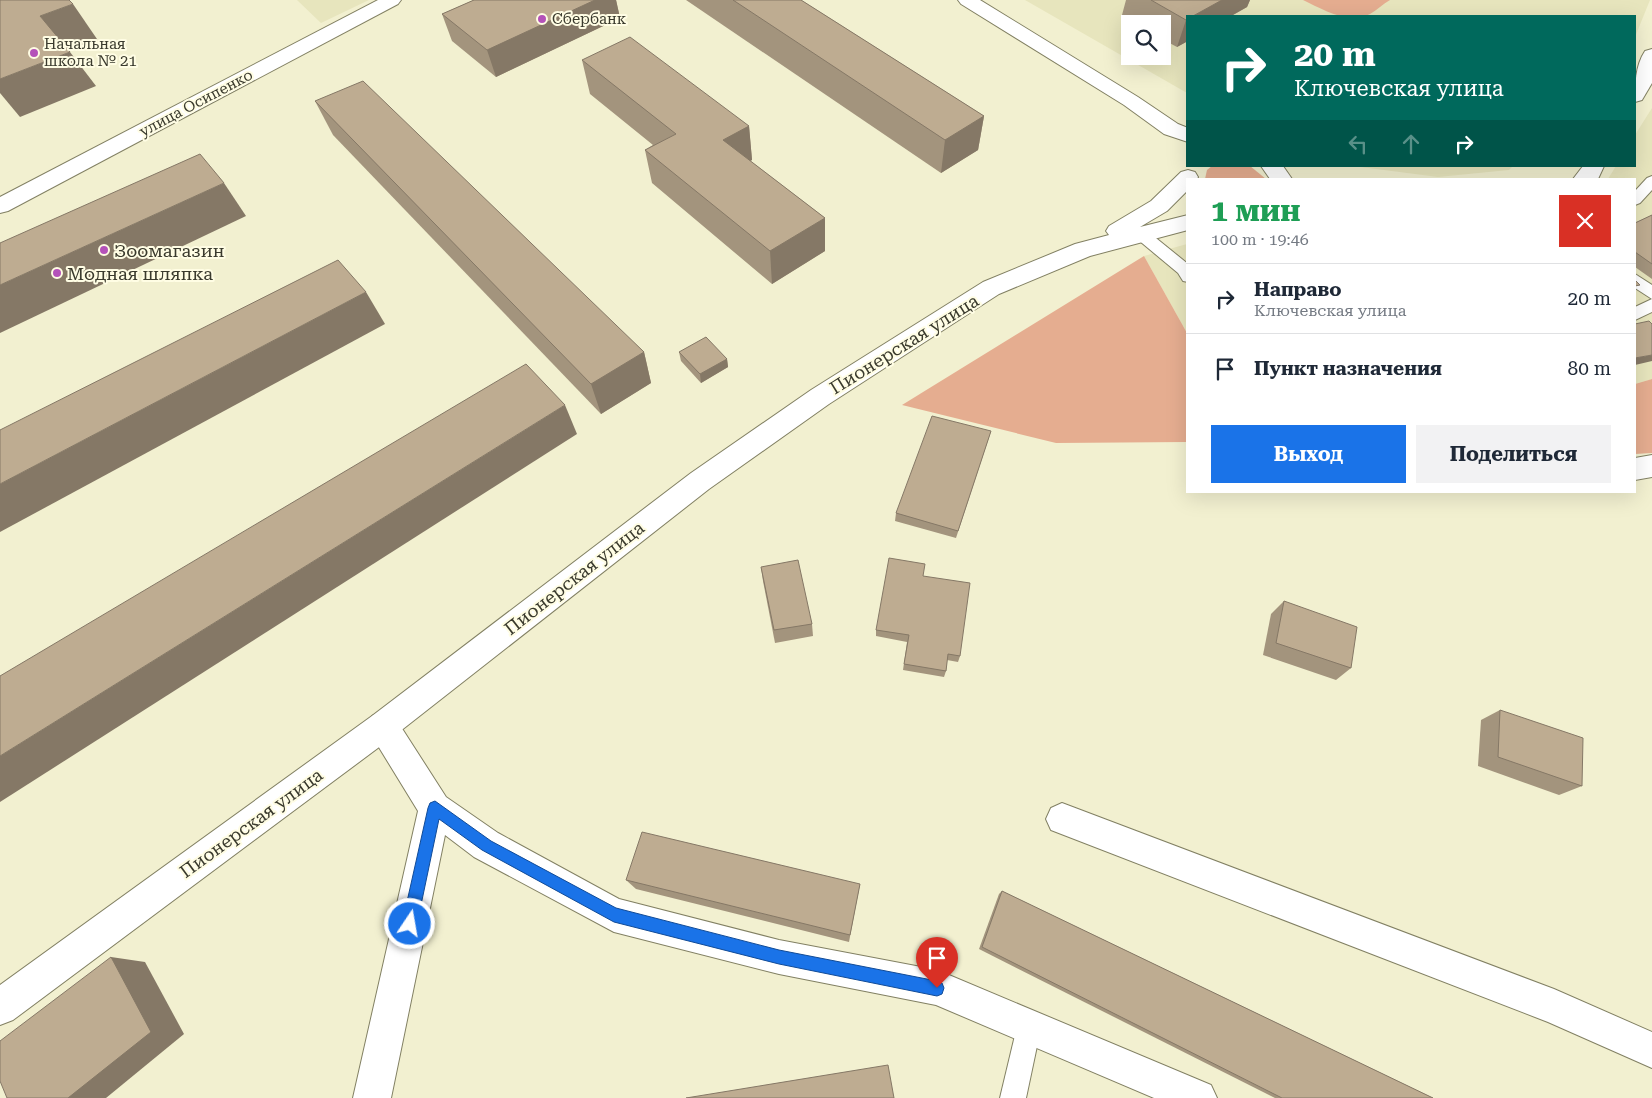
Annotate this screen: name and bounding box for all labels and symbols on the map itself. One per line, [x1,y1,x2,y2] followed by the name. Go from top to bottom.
[552,10,627,28] place label: Сбербанк
[536,13,548,25] marker: Сбербанк
[44,35,137,70] place label: Начальная школа № 21
[28,47,40,59] marker: Начальная школа № 21
[136,66,256,140] street label: улица Осипенко
[114,240,225,261] place label: Зоомагазин
[98,244,110,256] marker: Зоомагазин
[67,263,213,284] place label: Модная шляпка
[51,267,63,279] marker: Модная шляпка
[826,289,983,398] street label: Пионерская улица
[500,517,648,639] street label: Пионерская улица
[175,764,327,882] street label: Пионерская улица
[383,897,435,949] position arrow
[916,937,958,988] pin

